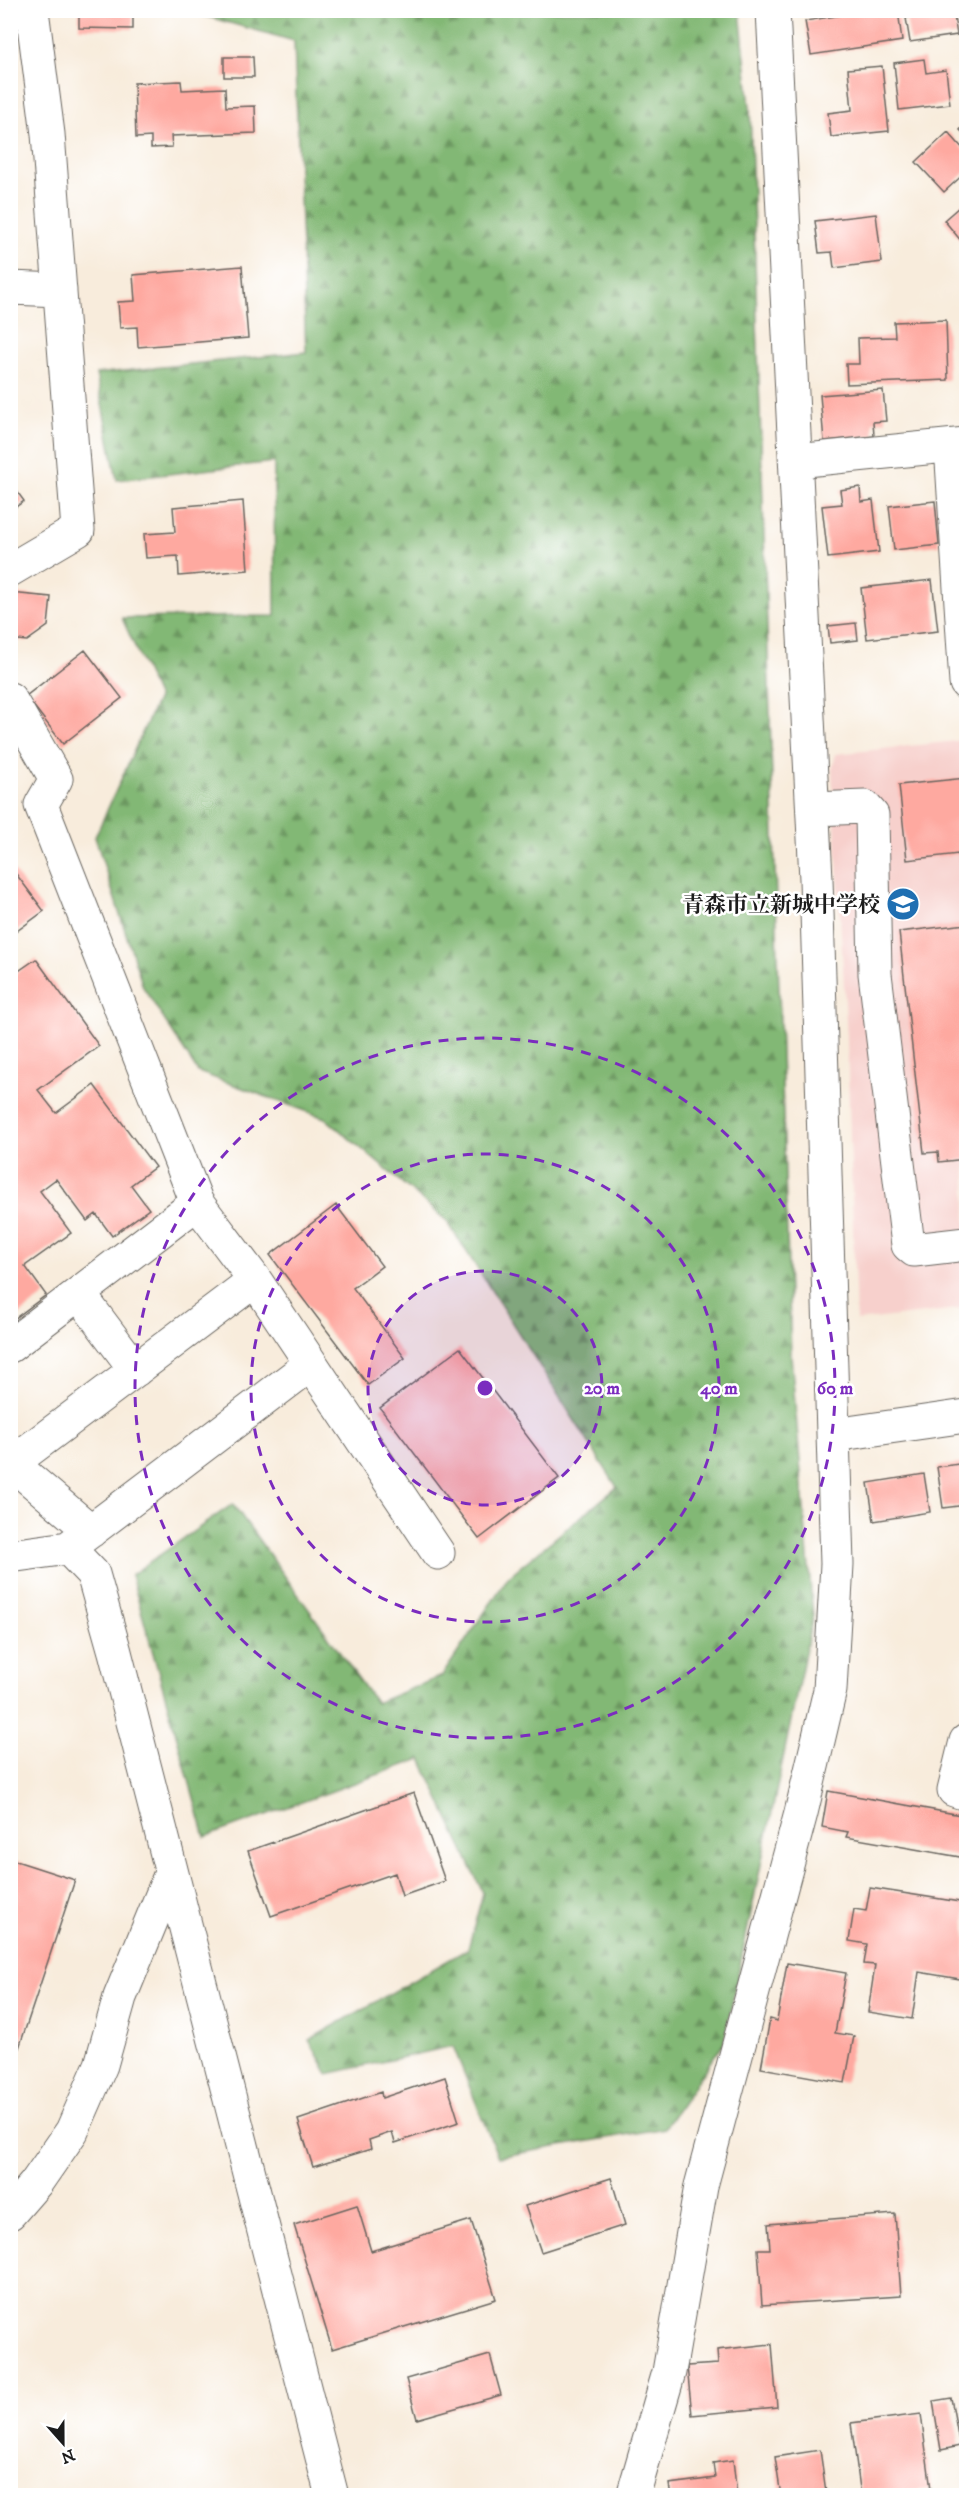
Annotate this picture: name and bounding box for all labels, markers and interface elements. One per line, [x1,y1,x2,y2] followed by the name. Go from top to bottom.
[885,886,921,922] school or university icon: 青森市立新城中学校
[682,892,880,919] place label: 青森市立新城中学校
[475,1378,495,1398] centre of rings
[584,1378,620,1400] text: 20 m
[699,1378,738,1400] text: 40 m
[817,1378,854,1400] text: 60 m
[33,2413,93,2473] north arrow
[58,2444,78,2468] text: N

